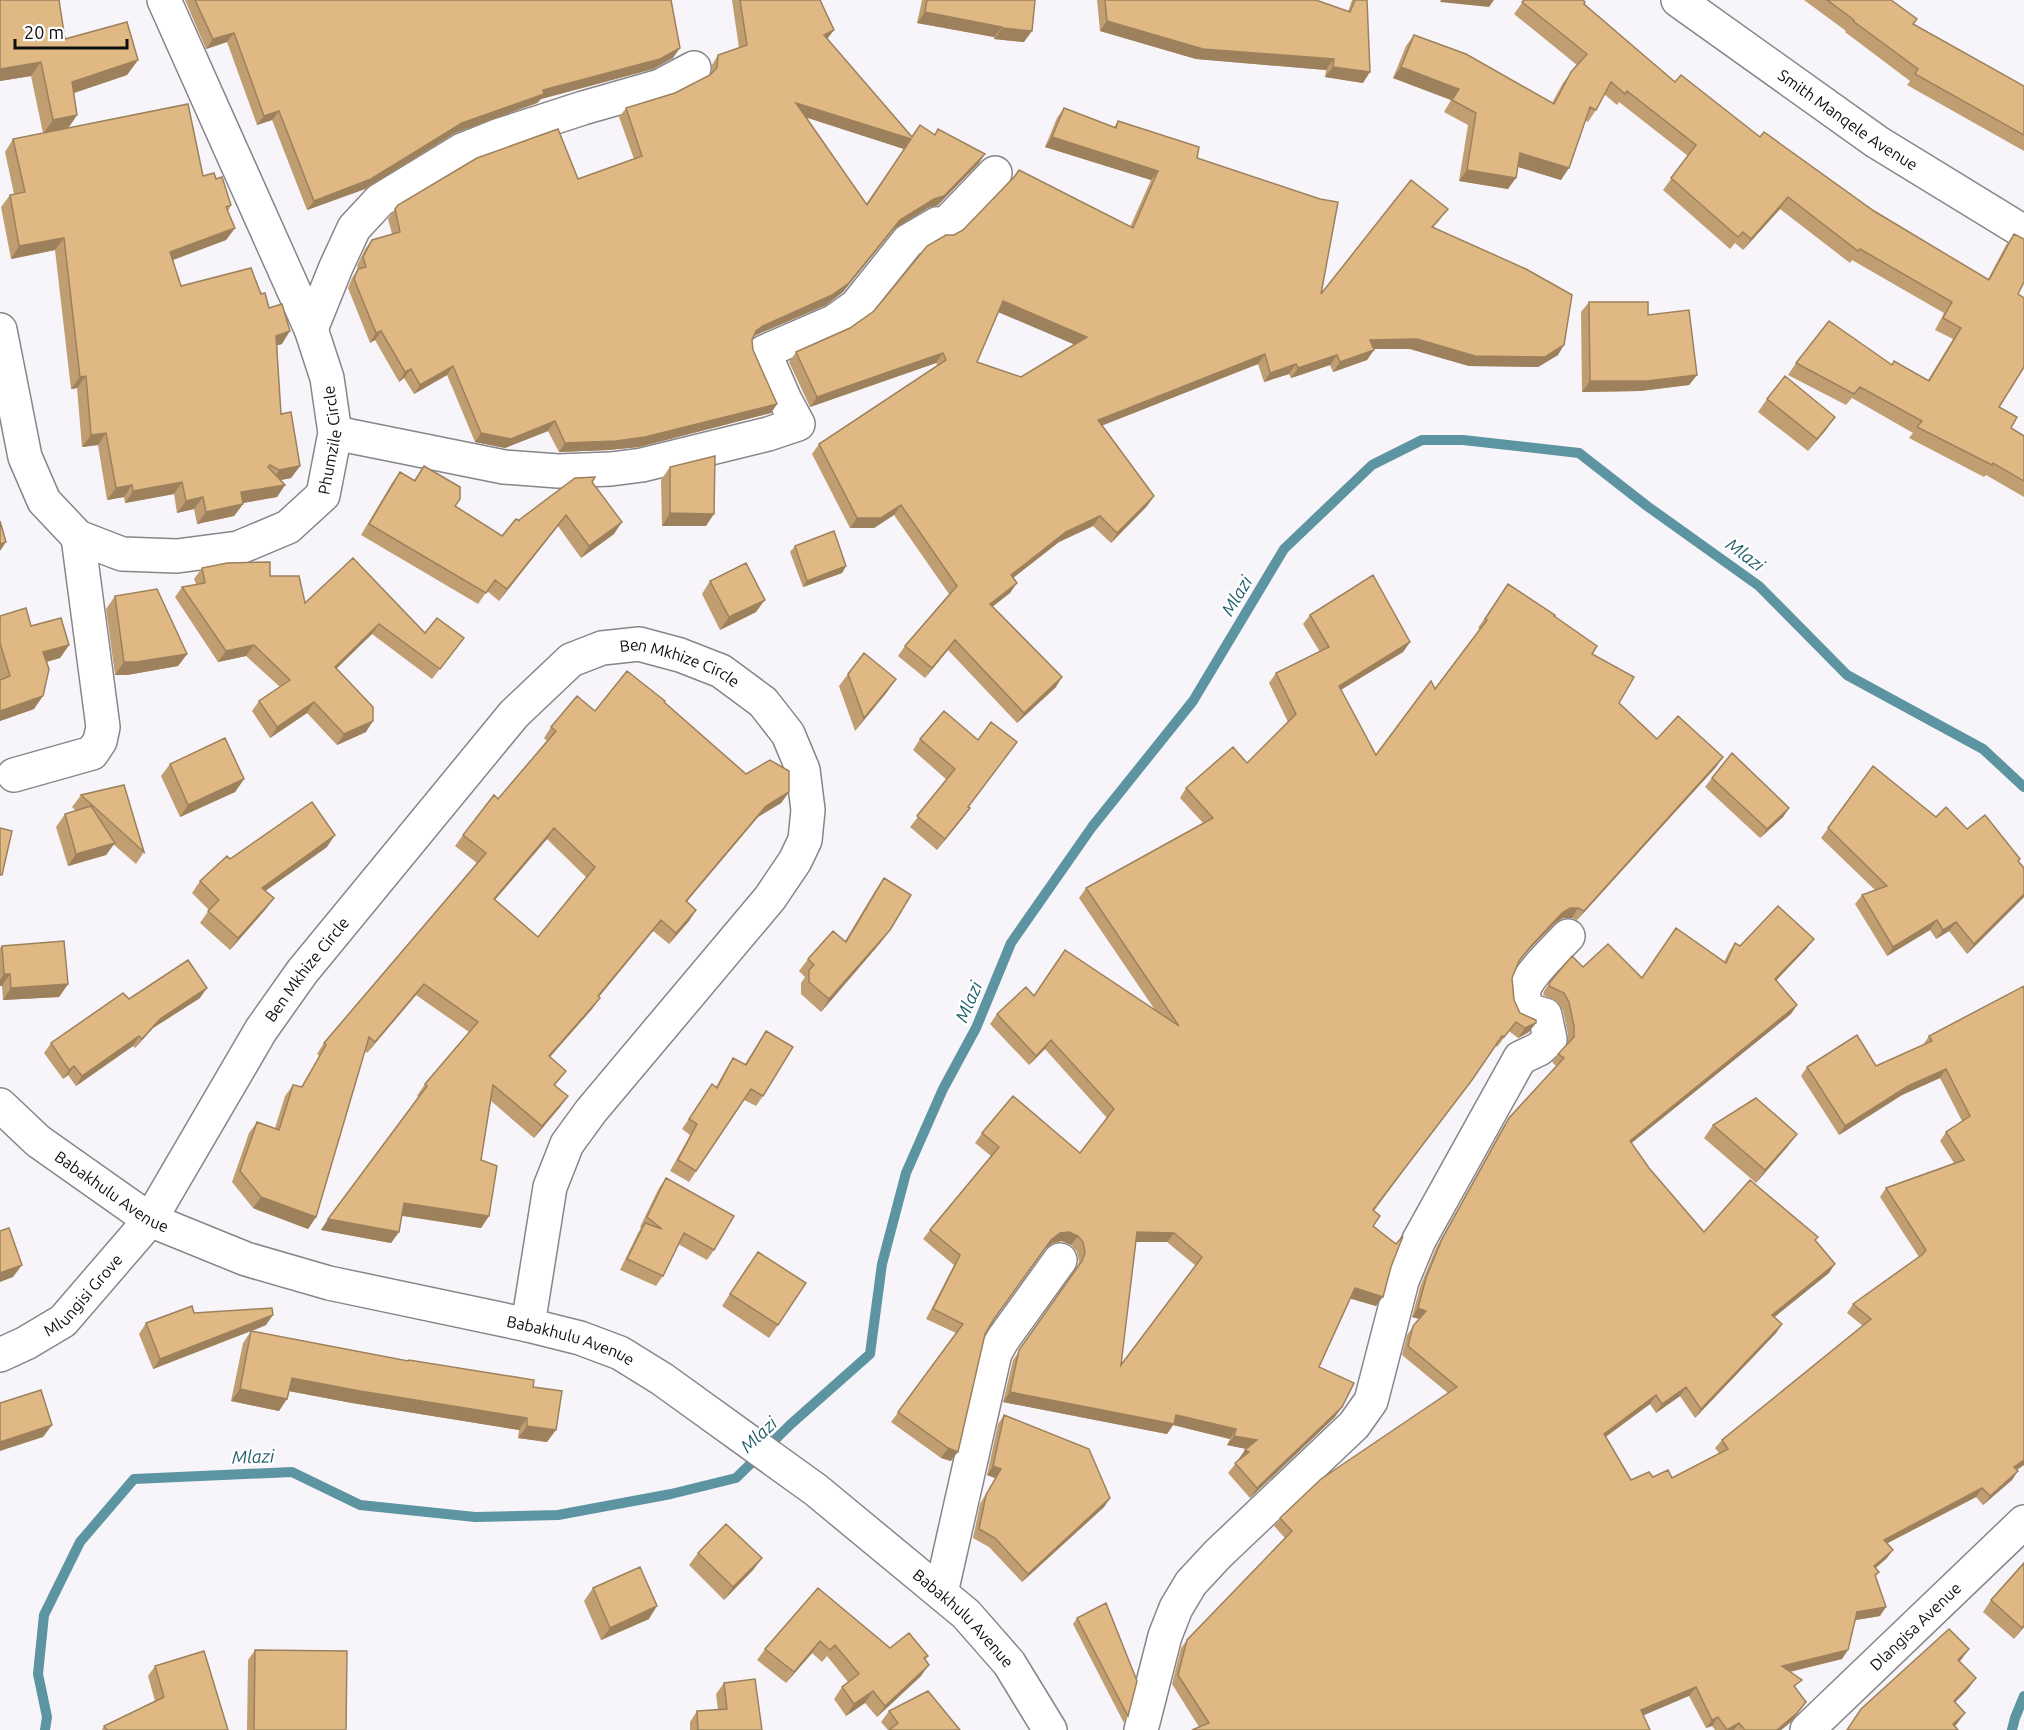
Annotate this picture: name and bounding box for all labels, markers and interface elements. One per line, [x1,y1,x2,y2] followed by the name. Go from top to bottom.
[15,12,128,50] scale bar
[24,22,64,42] text: 20 m
[1775,65,1921,174] street label: Smith Manqele Avenue
[314,385,345,496] street label: Phumzile Circle
[1723,533,1769,575] water label: Mlazi
[1217,572,1256,619] water label: Mlazi
[619,635,743,691] street label: Ben Mkhize Circle
[261,913,352,1025] street label: Ben Mkhize Circle
[951,978,986,1025] water label: Mlazi
[52,1147,171,1236] street label: Babakhulu Avenue
[40,1250,126,1339] street label: Mlungisi Grove
[505,1312,638,1369] street label: Babakhulu Avenue
[736,1412,781,1456] water label: Mlazi
[231,1445,275,1467] water label: Mlazi
[910,1565,1017,1671] street label: Babakhulu Avenue
[1866,1579,1964,1674] street label: Dlangisa Avenue

